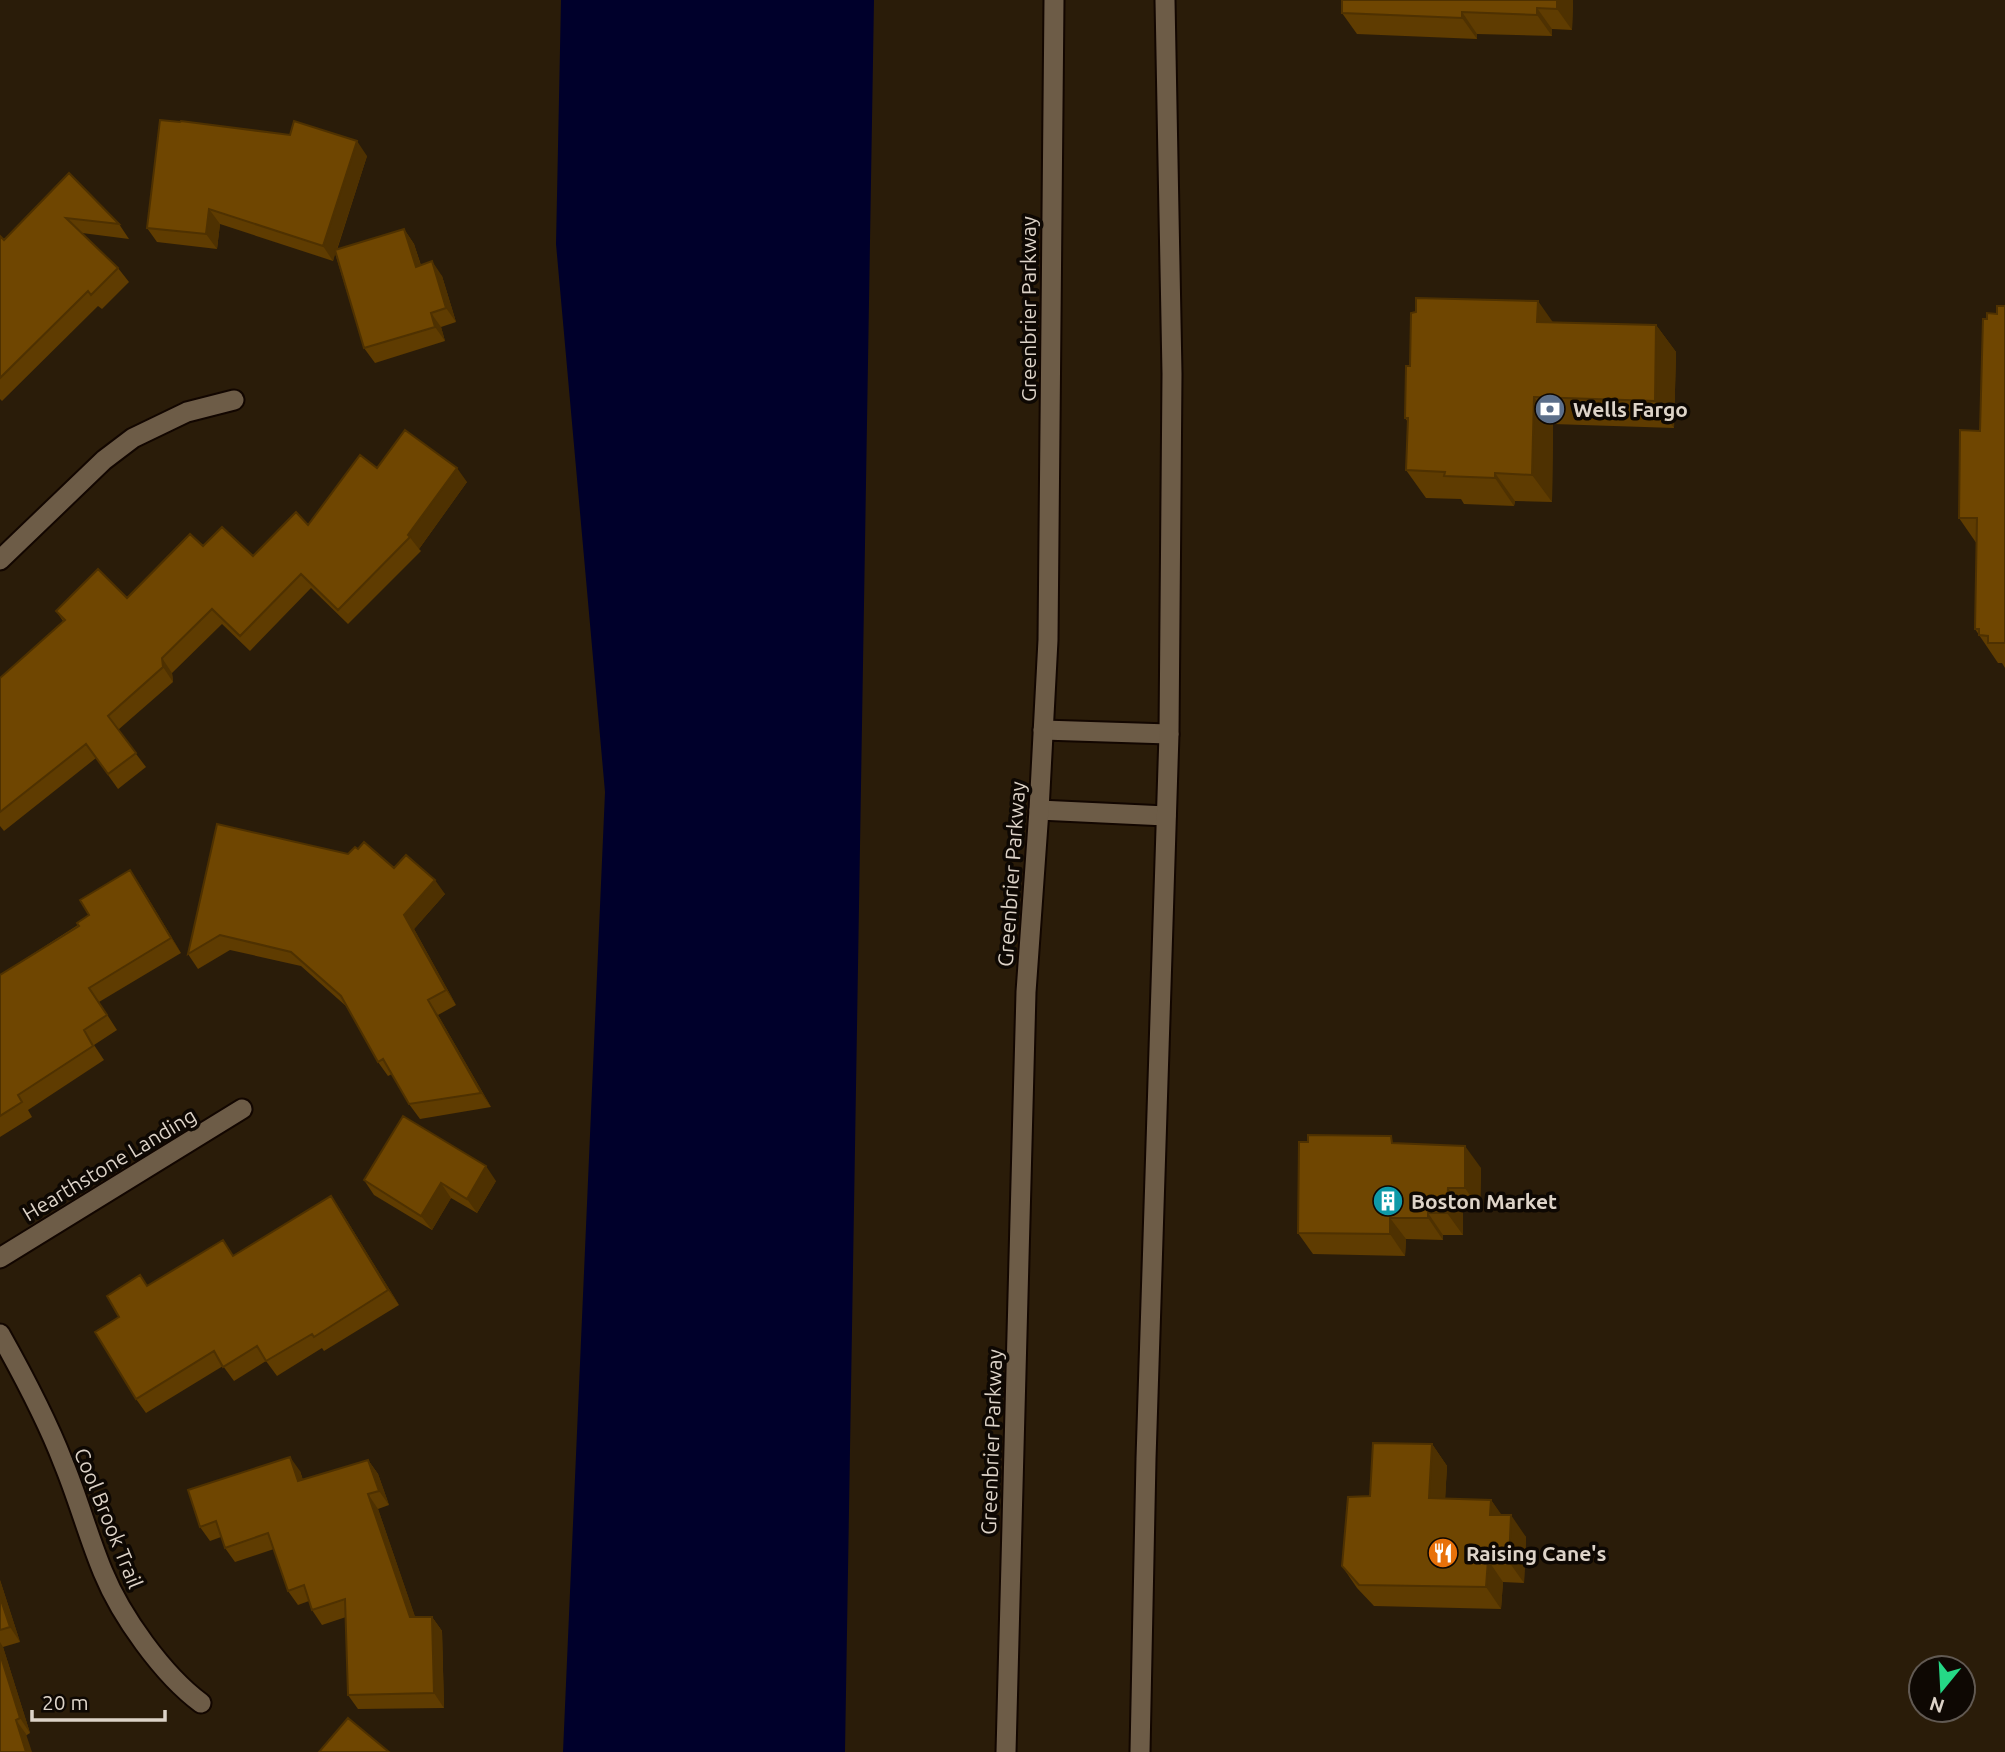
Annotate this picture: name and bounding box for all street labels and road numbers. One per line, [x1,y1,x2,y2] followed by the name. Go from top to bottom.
[1016,216,1040,402] street label: Greenbrier Parkway
[993,781,1029,967] street label: Greenbrier Parkway
[18,1103,200,1225] street label: Hearthstone Landing
[976,1349,1006,1535] street label: Greenbrier Parkway
[70,1444,148,1592] street label: Cool Brook Trail

